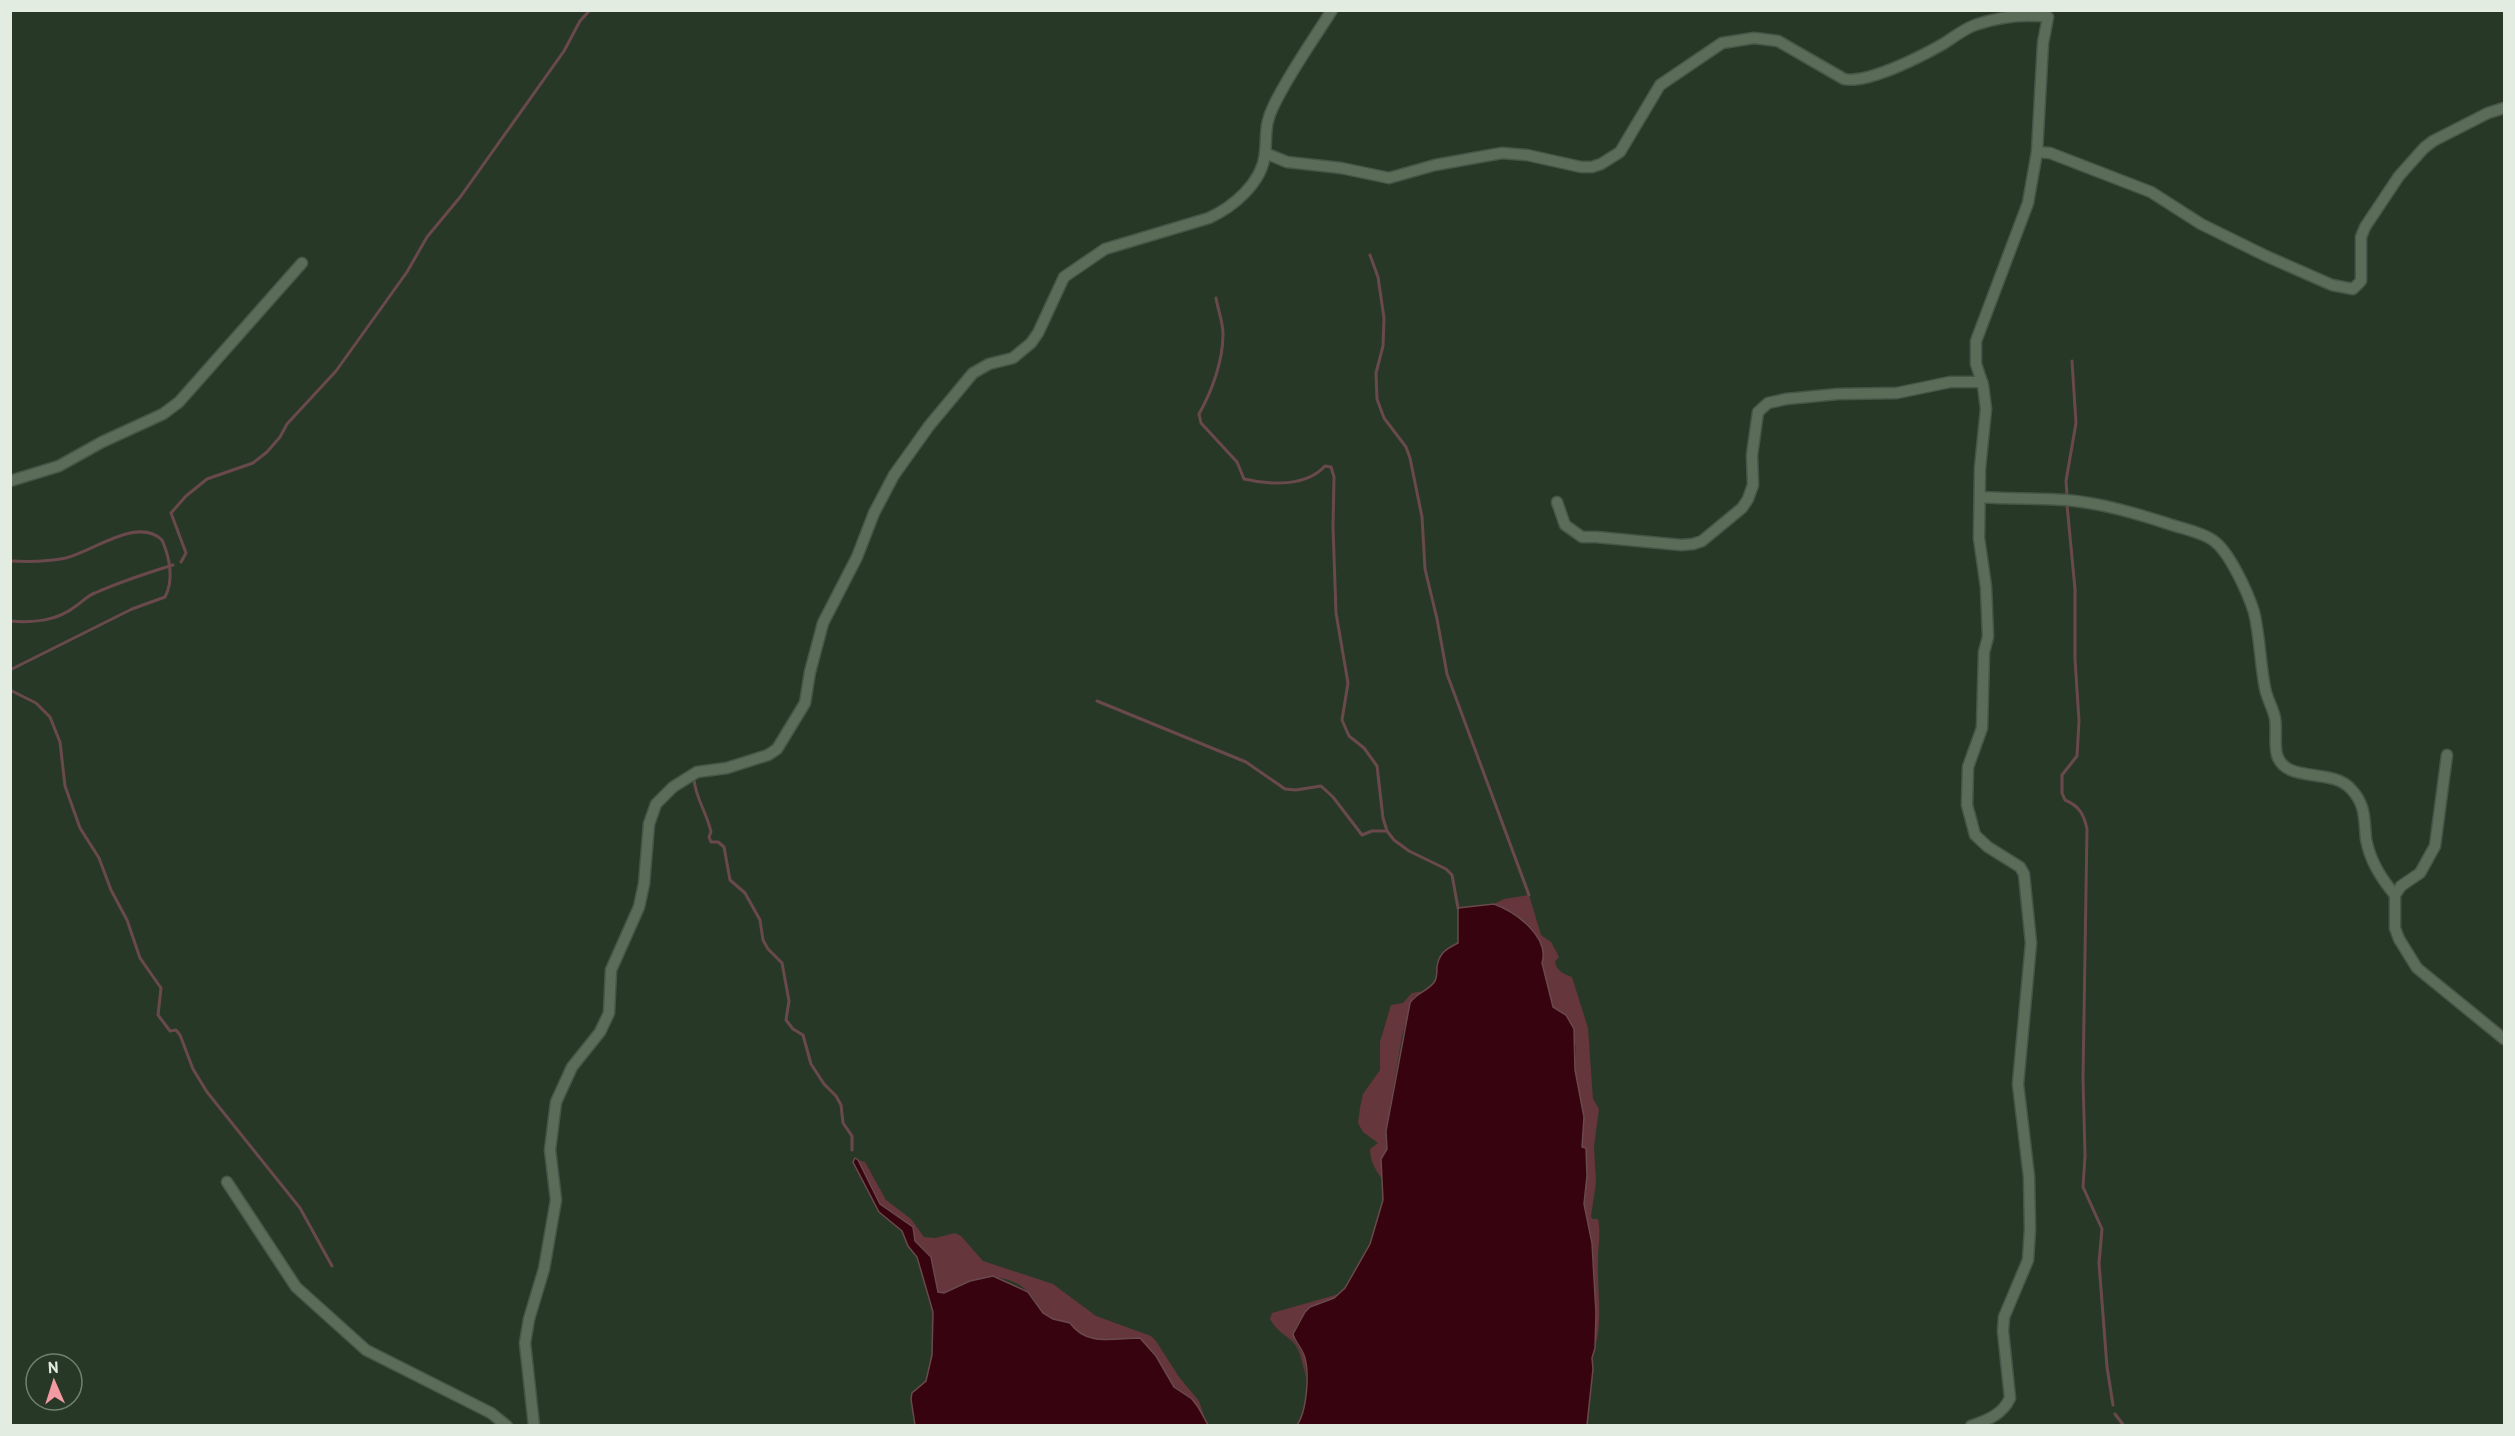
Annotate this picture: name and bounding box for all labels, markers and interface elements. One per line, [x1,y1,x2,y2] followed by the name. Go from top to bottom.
[24,1352,84,1412] north arrow
[47,1357,59,1377] text: N

